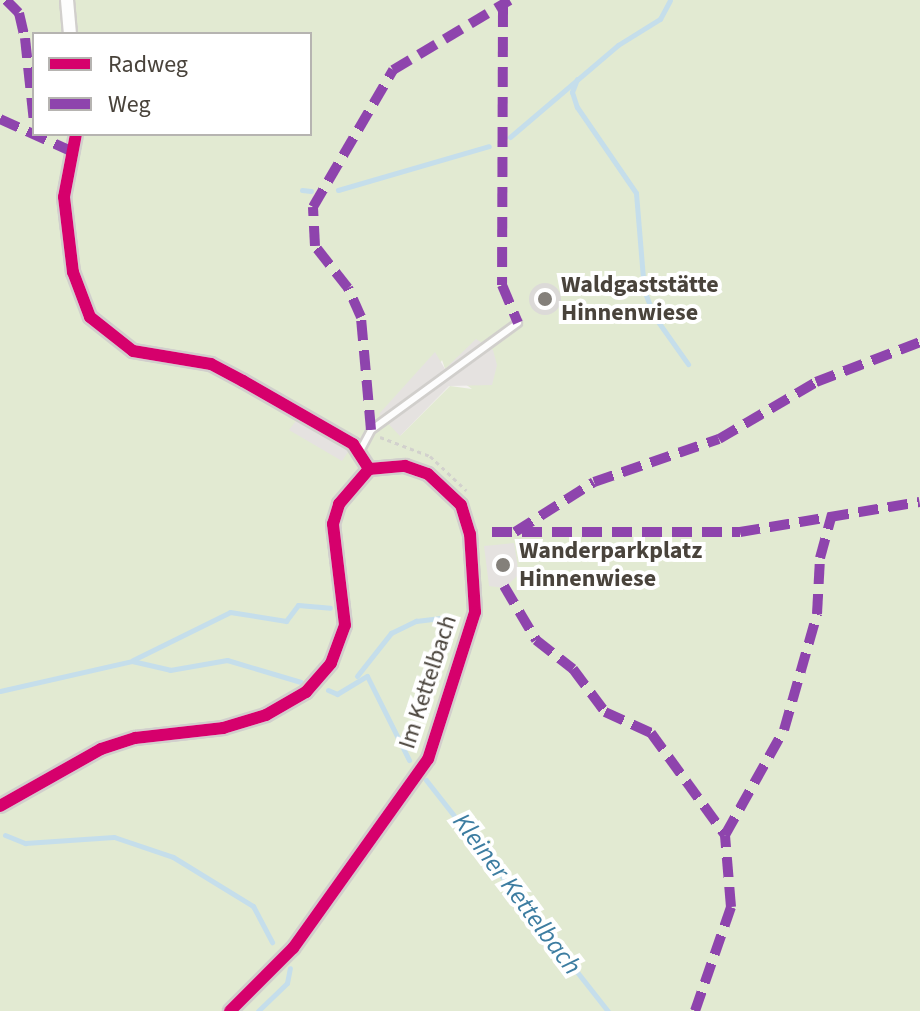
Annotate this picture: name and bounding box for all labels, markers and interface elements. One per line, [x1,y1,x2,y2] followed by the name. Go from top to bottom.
[32,32,312,136] legend
[108,47,188,82] text: Radweg
[108,87,151,122] text: Weg
[561,271,719,327] place label: Waldgaststätte Hinnenwiese
[536,290,554,308] marker: Waldgaststätte Hinnenwiese
[519,537,702,593] place label: Wanderparkplatz Hinnenwiese
[494,556,512,574] marker: Wanderparkplatz Hinnenwiese
[393,612,463,752] street label: Im Kettelbach
[446,807,588,981] water label: Kleiner Kettelbach

